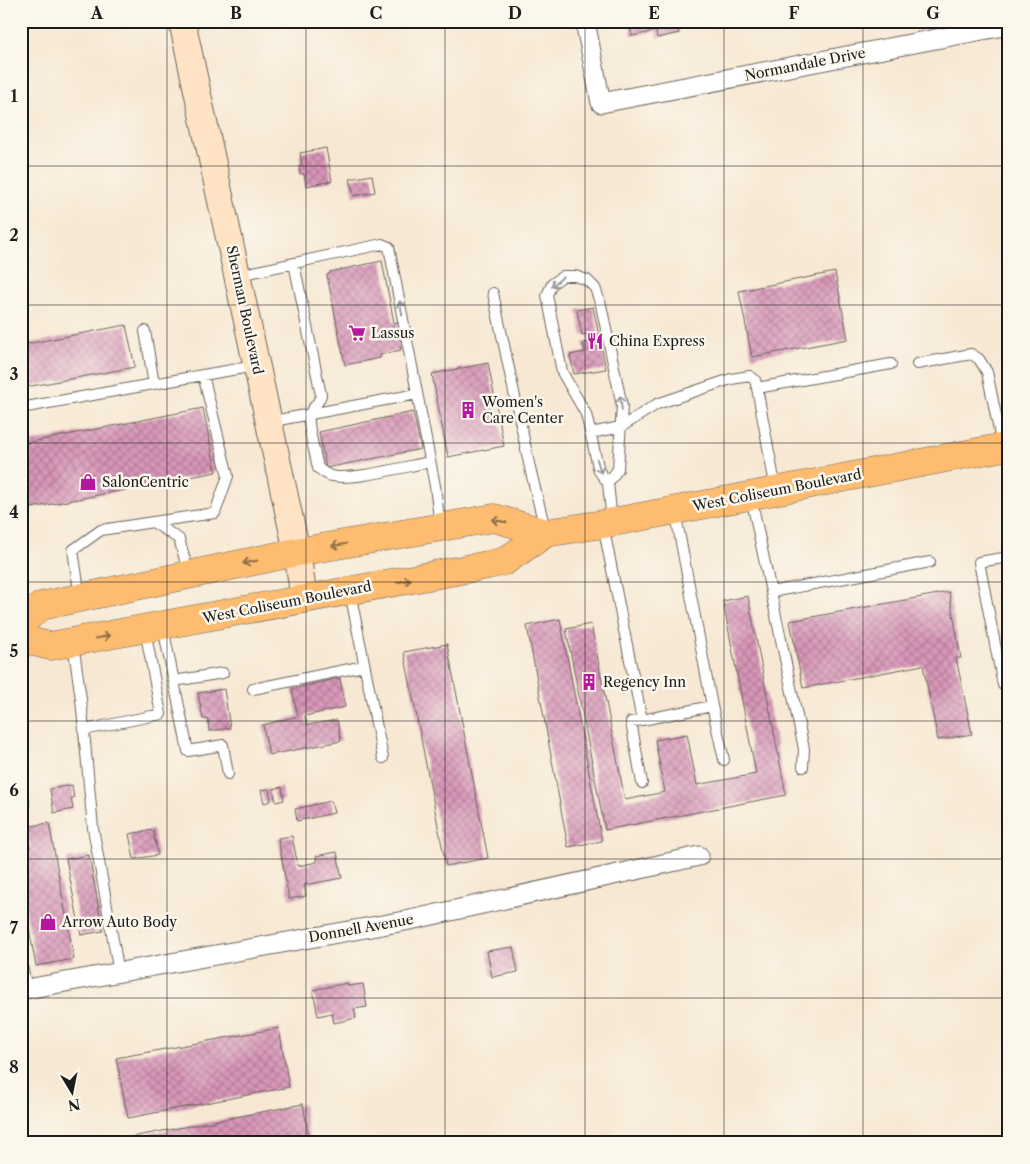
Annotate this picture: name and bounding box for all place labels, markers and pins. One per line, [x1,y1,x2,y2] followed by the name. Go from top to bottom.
[347,323,367,343] supermarket icon: Lassus
[371,324,414,342] place label: Lassus
[585,331,605,351] restaurant icon: China Express
[609,332,705,350] place label: China Express
[481,393,564,427] place label: Women's Care Center
[458,400,478,420] building icon: Women's Care Center
[78,472,98,492] shop icon: SalonCentric
[102,473,189,491] place label: SalonCentric
[579,672,599,692] building icon: Regency Inn
[603,673,686,691] place label: Regency Inn
[38,912,58,932] shop icon: Arrow Auto Body
[61,913,177,931] place label: Arrow Auto Body

